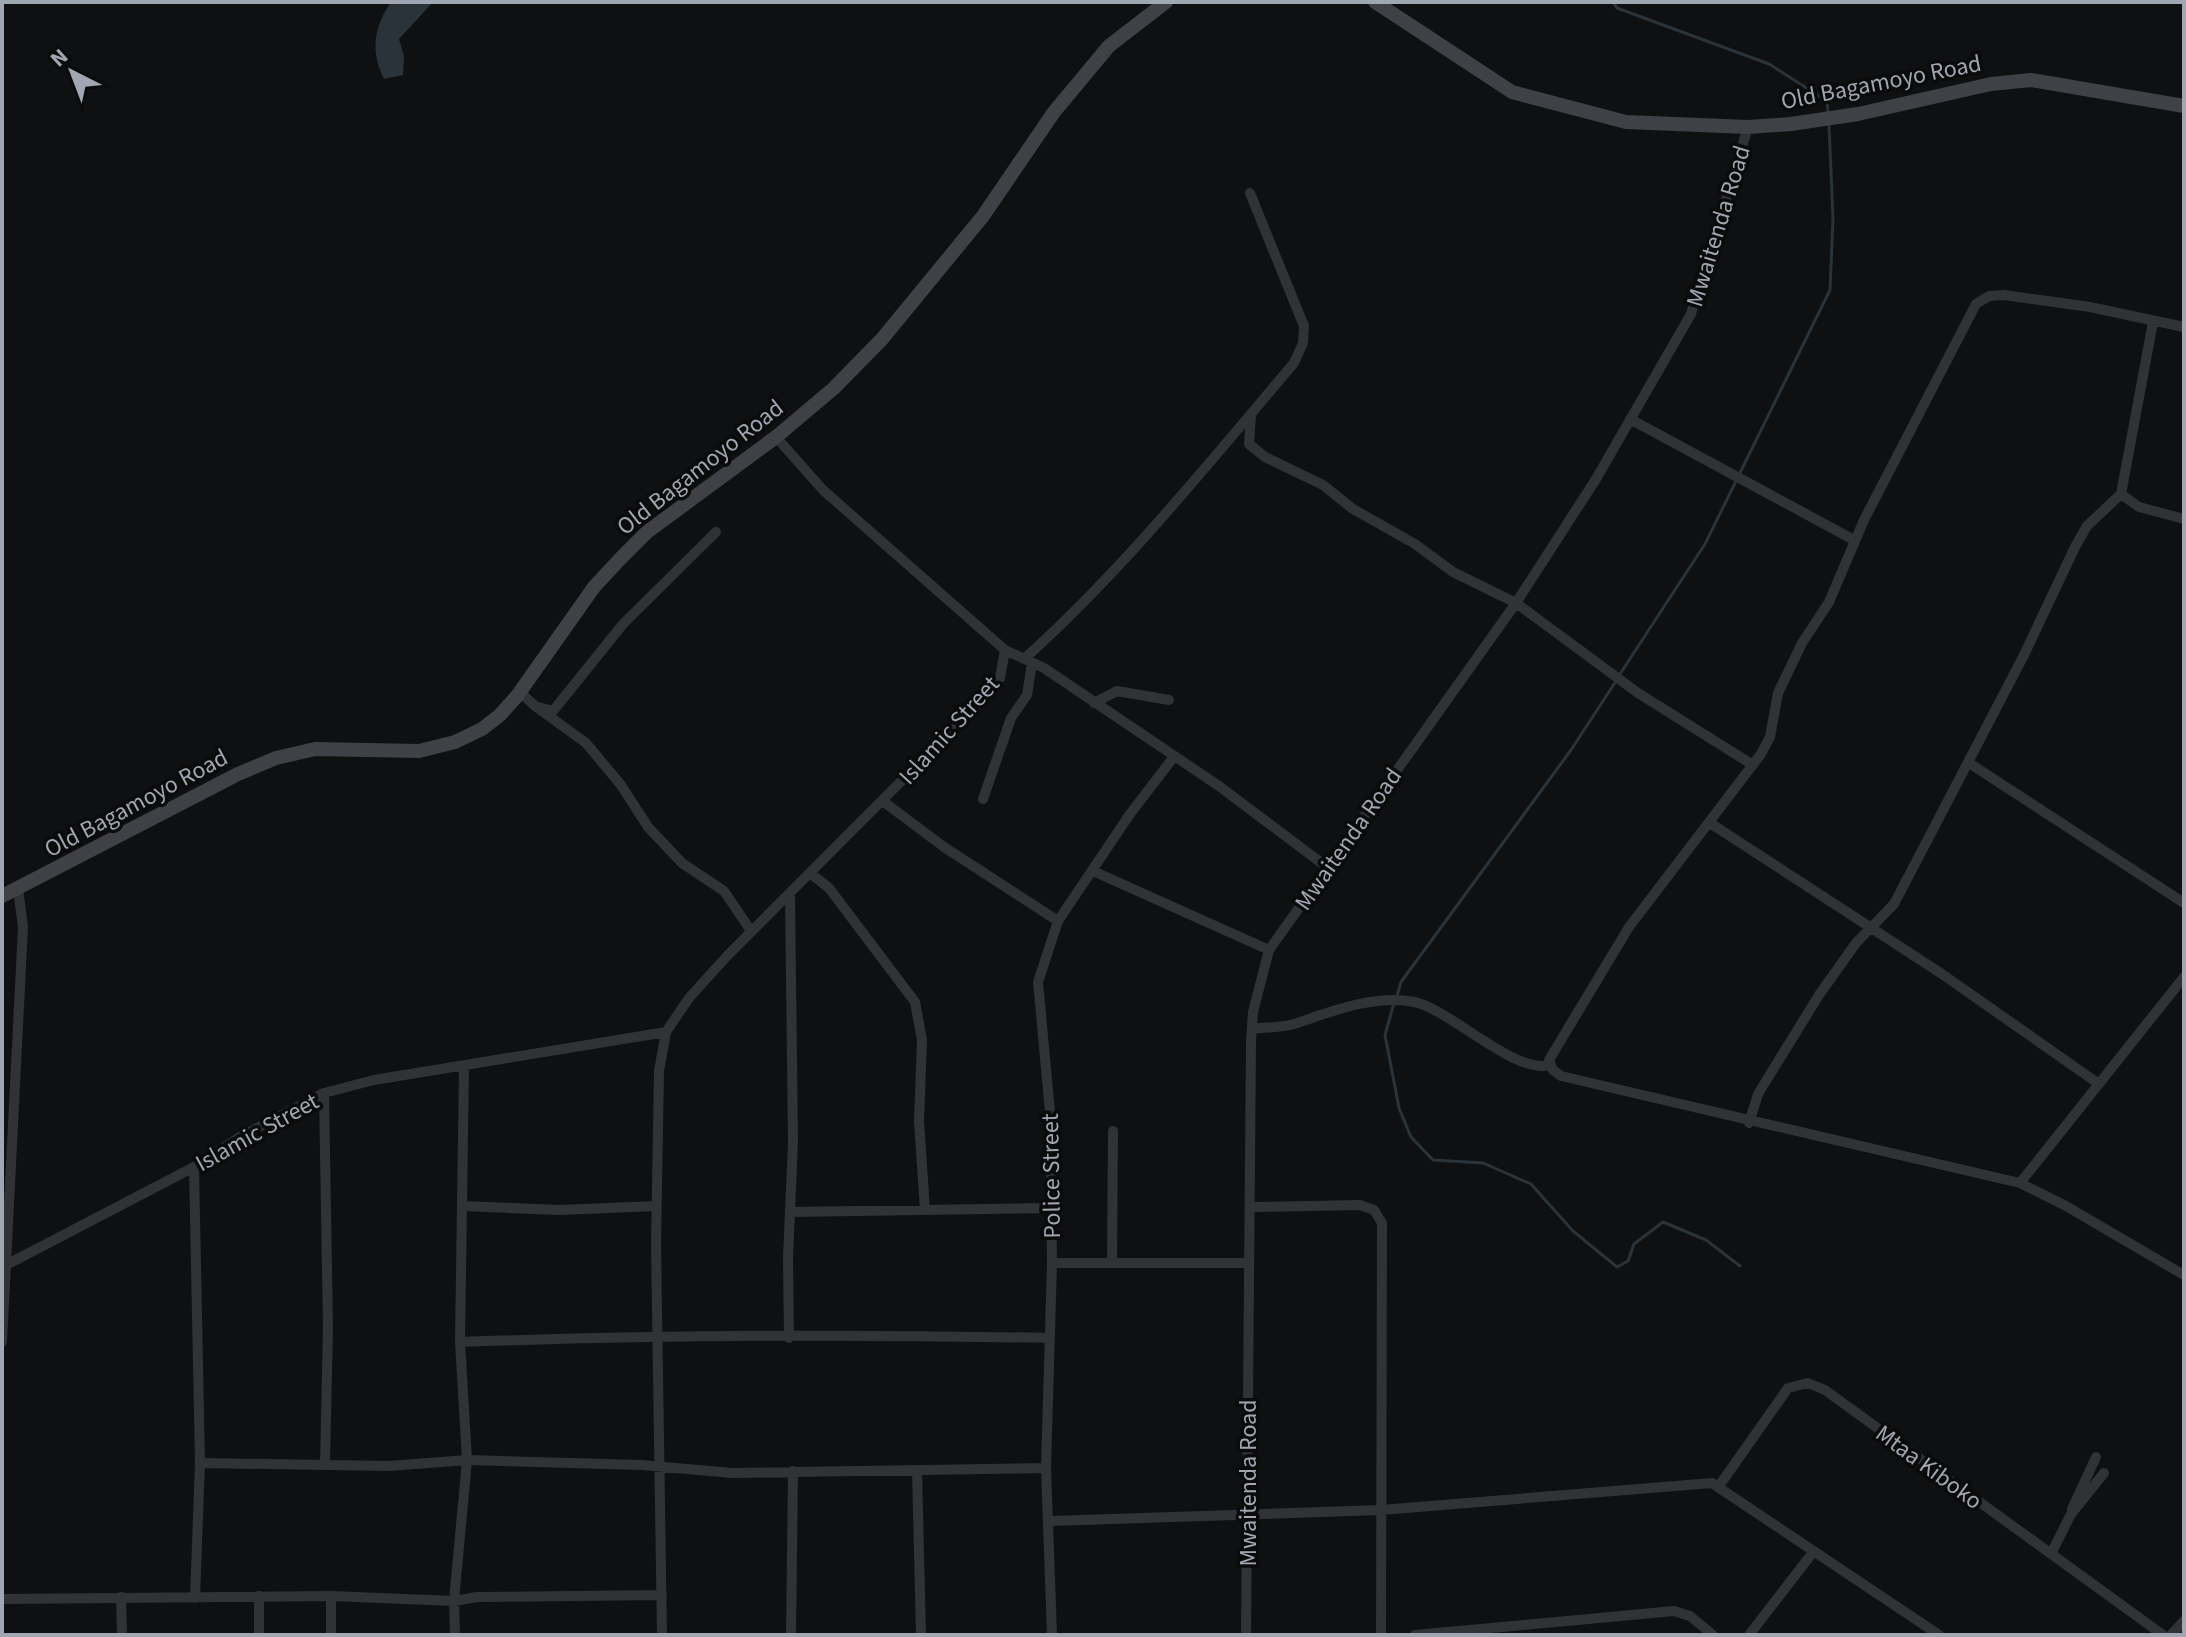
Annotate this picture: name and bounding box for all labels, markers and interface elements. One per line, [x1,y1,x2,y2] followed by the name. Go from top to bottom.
[32,32,112,112] north arrow
[43,41,75,75] text: N
[1778,46,1984,119] street label: Old Bagamoyo Road
[1677,141,1760,311] street label: Mwaitenda Road
[609,391,791,544] street label: Old Bagamoyo Road
[891,668,1008,793] street label: Islamic Street
[38,740,234,867] street label: Old Bagamoyo Road
[1286,761,1411,918] street label: Mwaitenda Road
[189,1084,325,1181] street label: Islamic Street
[1033,1113,1070,1239] street label: Police Street
[1231,1399,1266,1567] street label: Mwaitenda Road
[1868,1417,1989,1518] street label: Mtaa Kiboko

